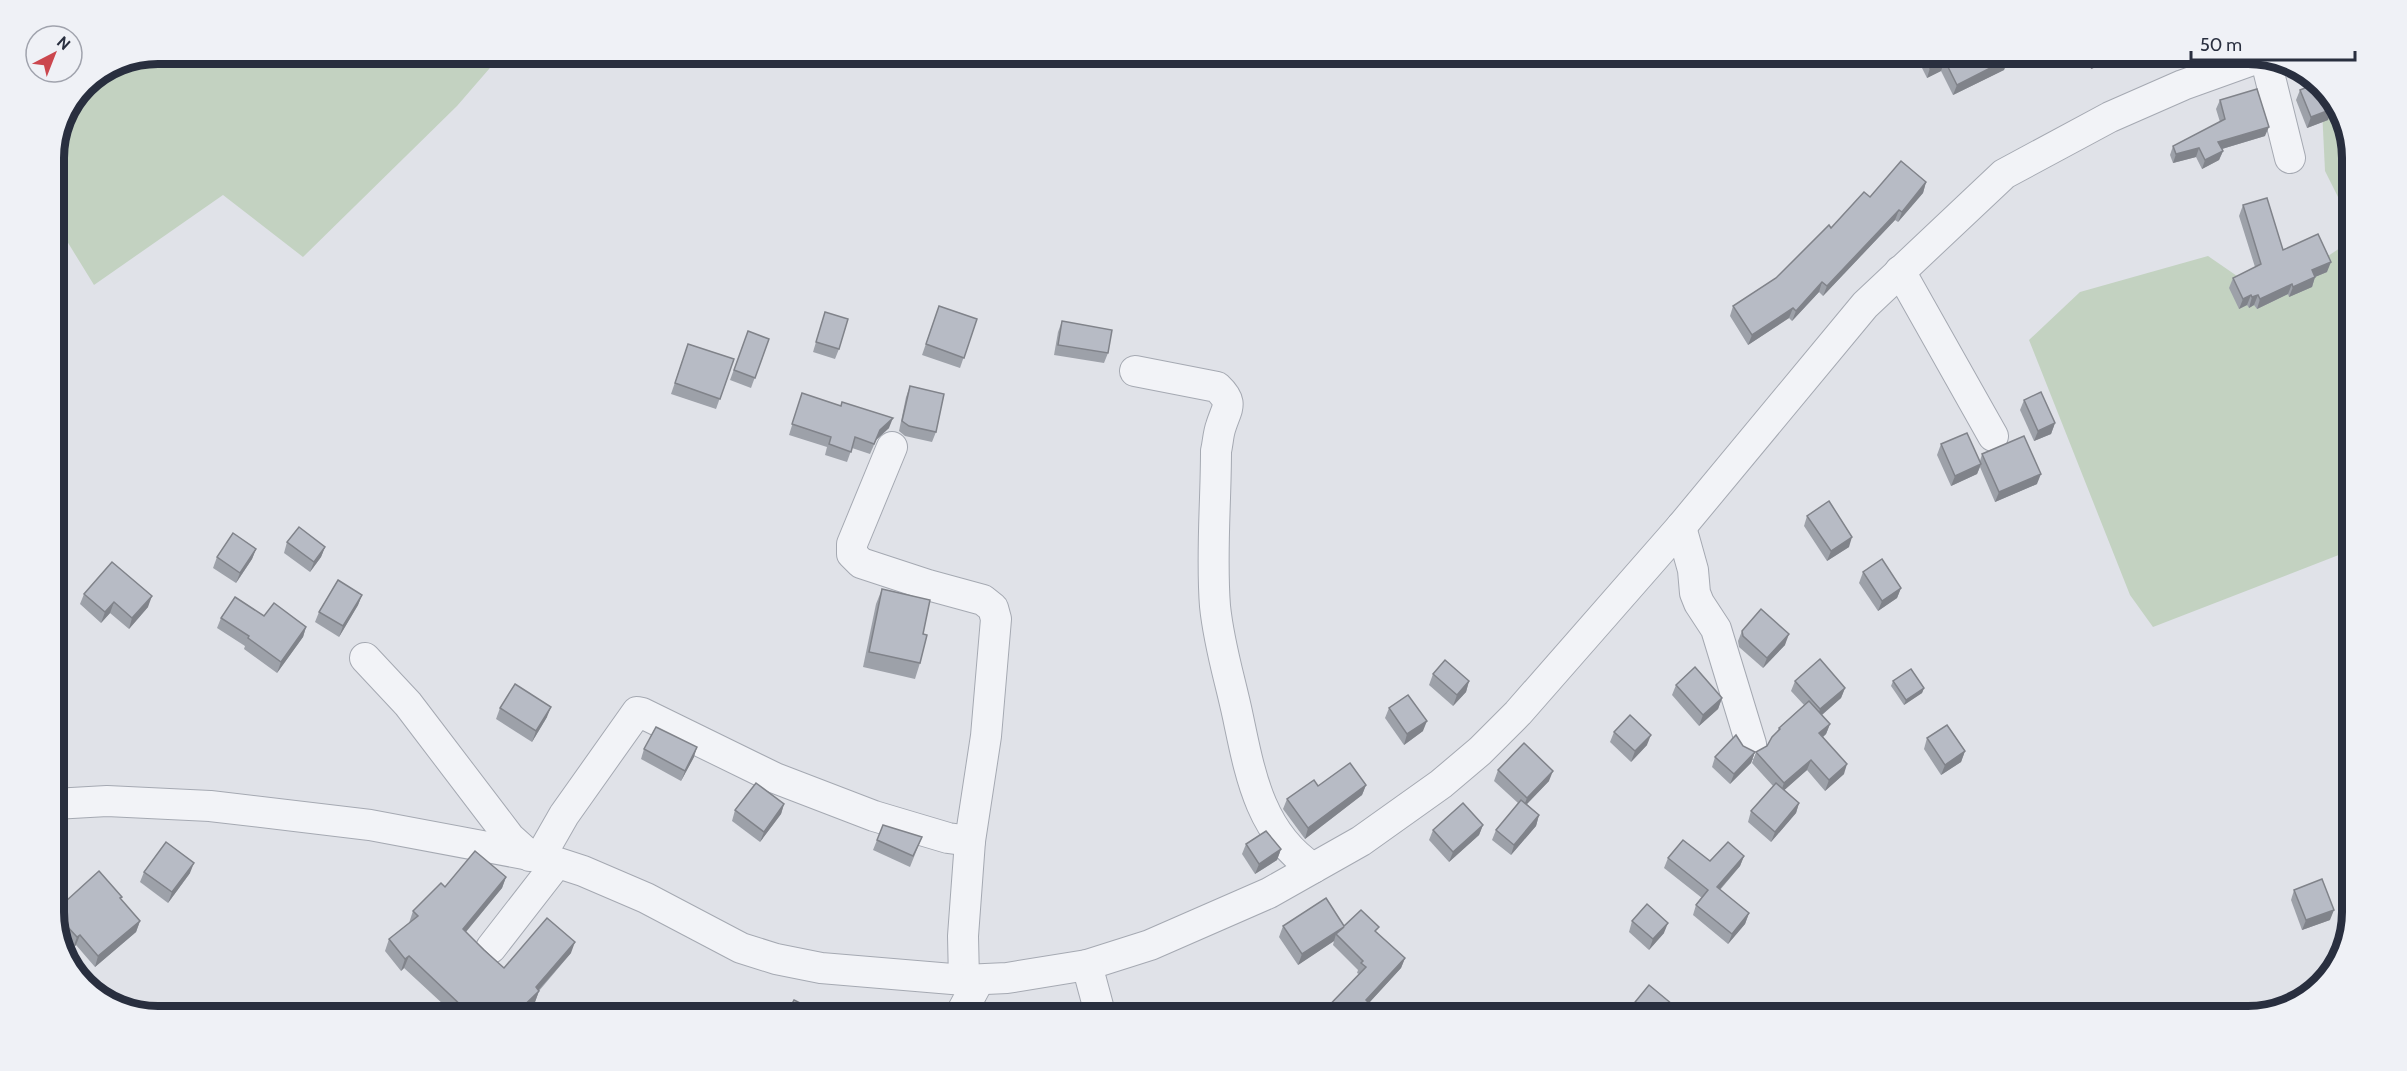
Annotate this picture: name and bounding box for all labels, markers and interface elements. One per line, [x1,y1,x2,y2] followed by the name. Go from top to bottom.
[24,24,84,84] north arrow
[2191,24,2354,62] scale bar
[53,32,74,54] text: N
[2200,34,2242,56] text: 50 m

